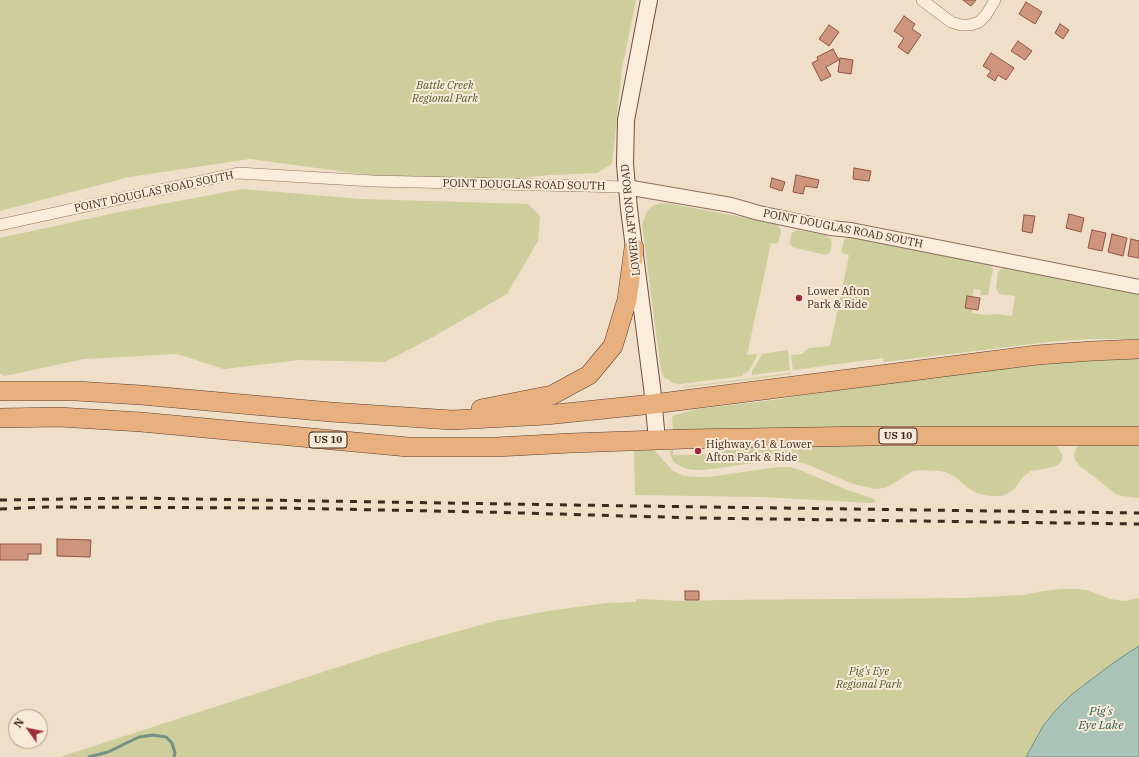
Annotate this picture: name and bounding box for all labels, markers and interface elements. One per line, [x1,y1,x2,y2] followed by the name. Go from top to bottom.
[412,79,478,105] park label: Battle Creek Regional Park
[619,163,643,277] street label: LOWER AFTON ROAD
[73,169,235,215] street label: POINT DOUGLAS ROAD SOUTH
[442,177,606,193] street label: POINT DOUGLAS ROAD SOUTH
[762,207,924,251] street label: POINT DOUGLAS ROAD SOUTH
[807,285,870,311] place label: Lower Afton Park & Ride
[794,293,804,303] marker: Lower Afton Park & Ride
[879,428,917,444] road number: US 10
[309,432,347,448] road number: US 10
[706,438,812,464] place label: Highway 61 & Lower Afton Park & Ride
[693,446,703,456] marker: Highway 61 & Lower Afton Park & Ride
[836,665,902,691] park label: Pig's Eye Regional Park
[1078,705,1124,733] water label: Pig's Eye Lake
[8,709,48,749] north arrow
[11,716,27,730] text: N

